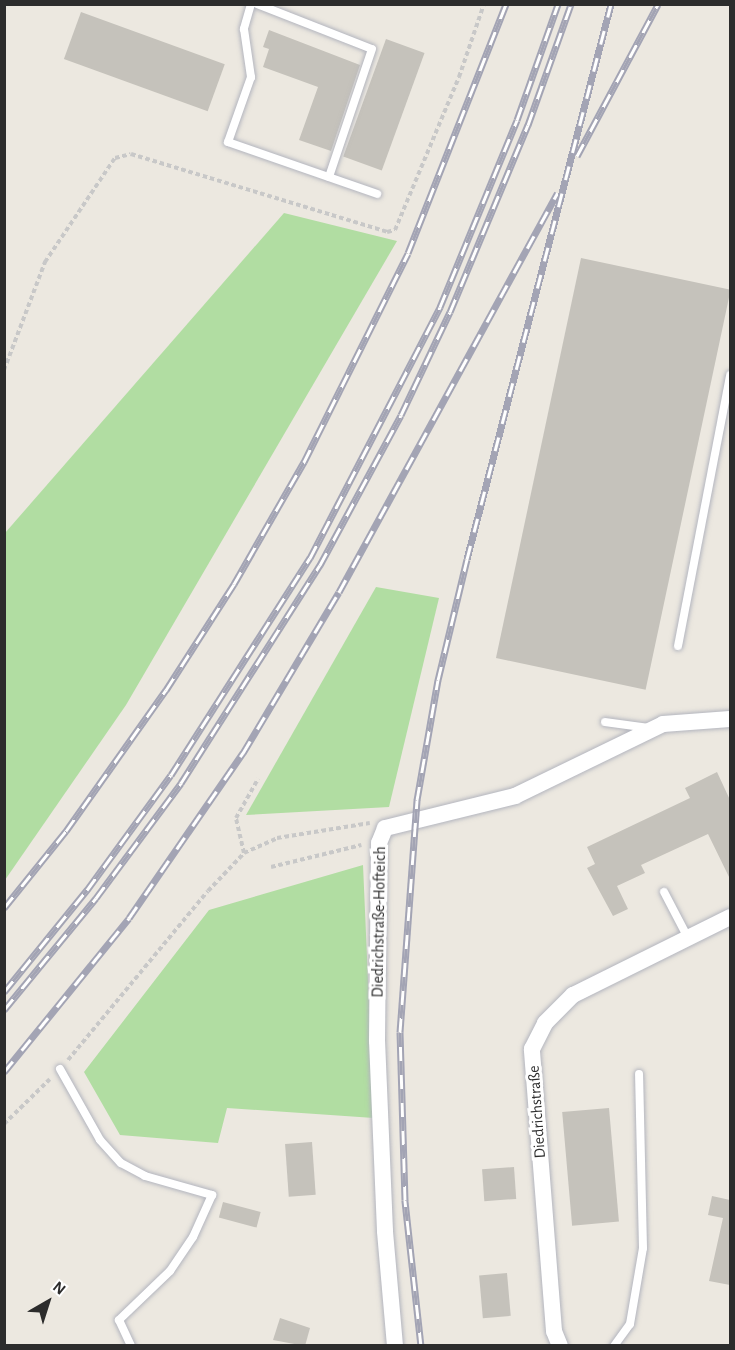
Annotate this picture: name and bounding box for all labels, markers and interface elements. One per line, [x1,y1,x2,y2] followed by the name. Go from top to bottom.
[368,846,390,998] street label: Diedrichstraße-Hofteich
[524,1065,550,1159] street label: Diedrichstraße
[18,1272,78,1332] north arrow
[50,1278,69,1298] text: N

